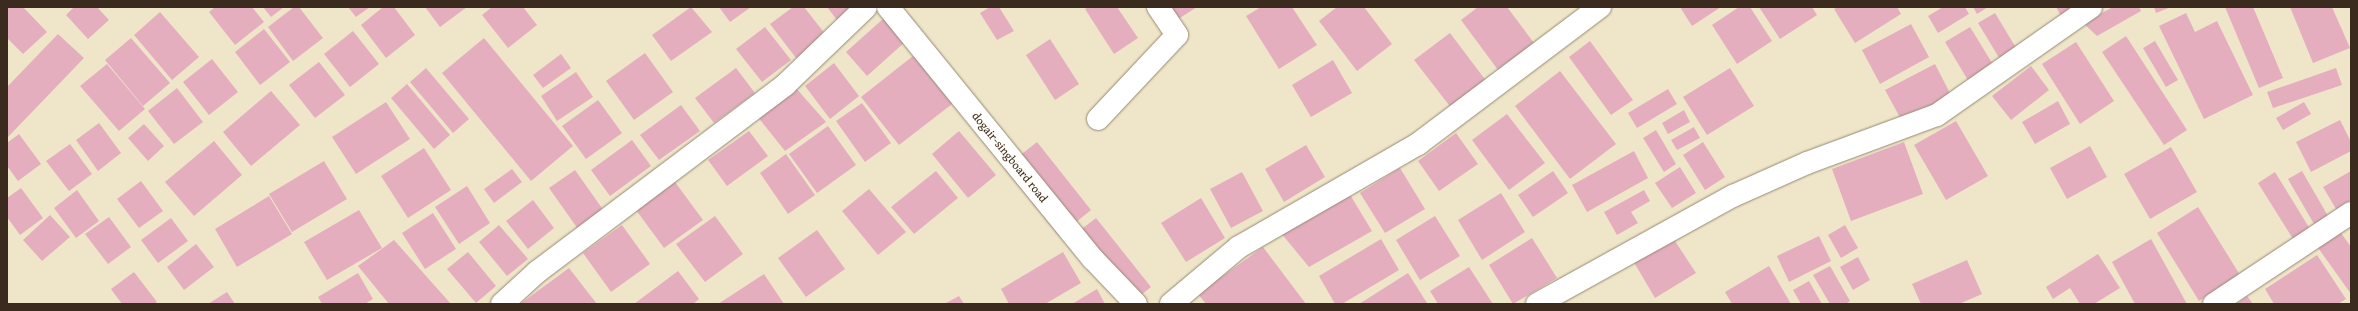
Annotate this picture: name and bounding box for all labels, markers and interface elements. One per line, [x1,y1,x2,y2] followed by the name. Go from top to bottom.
[969,109,1051,205] street label: dogair-singboard road

